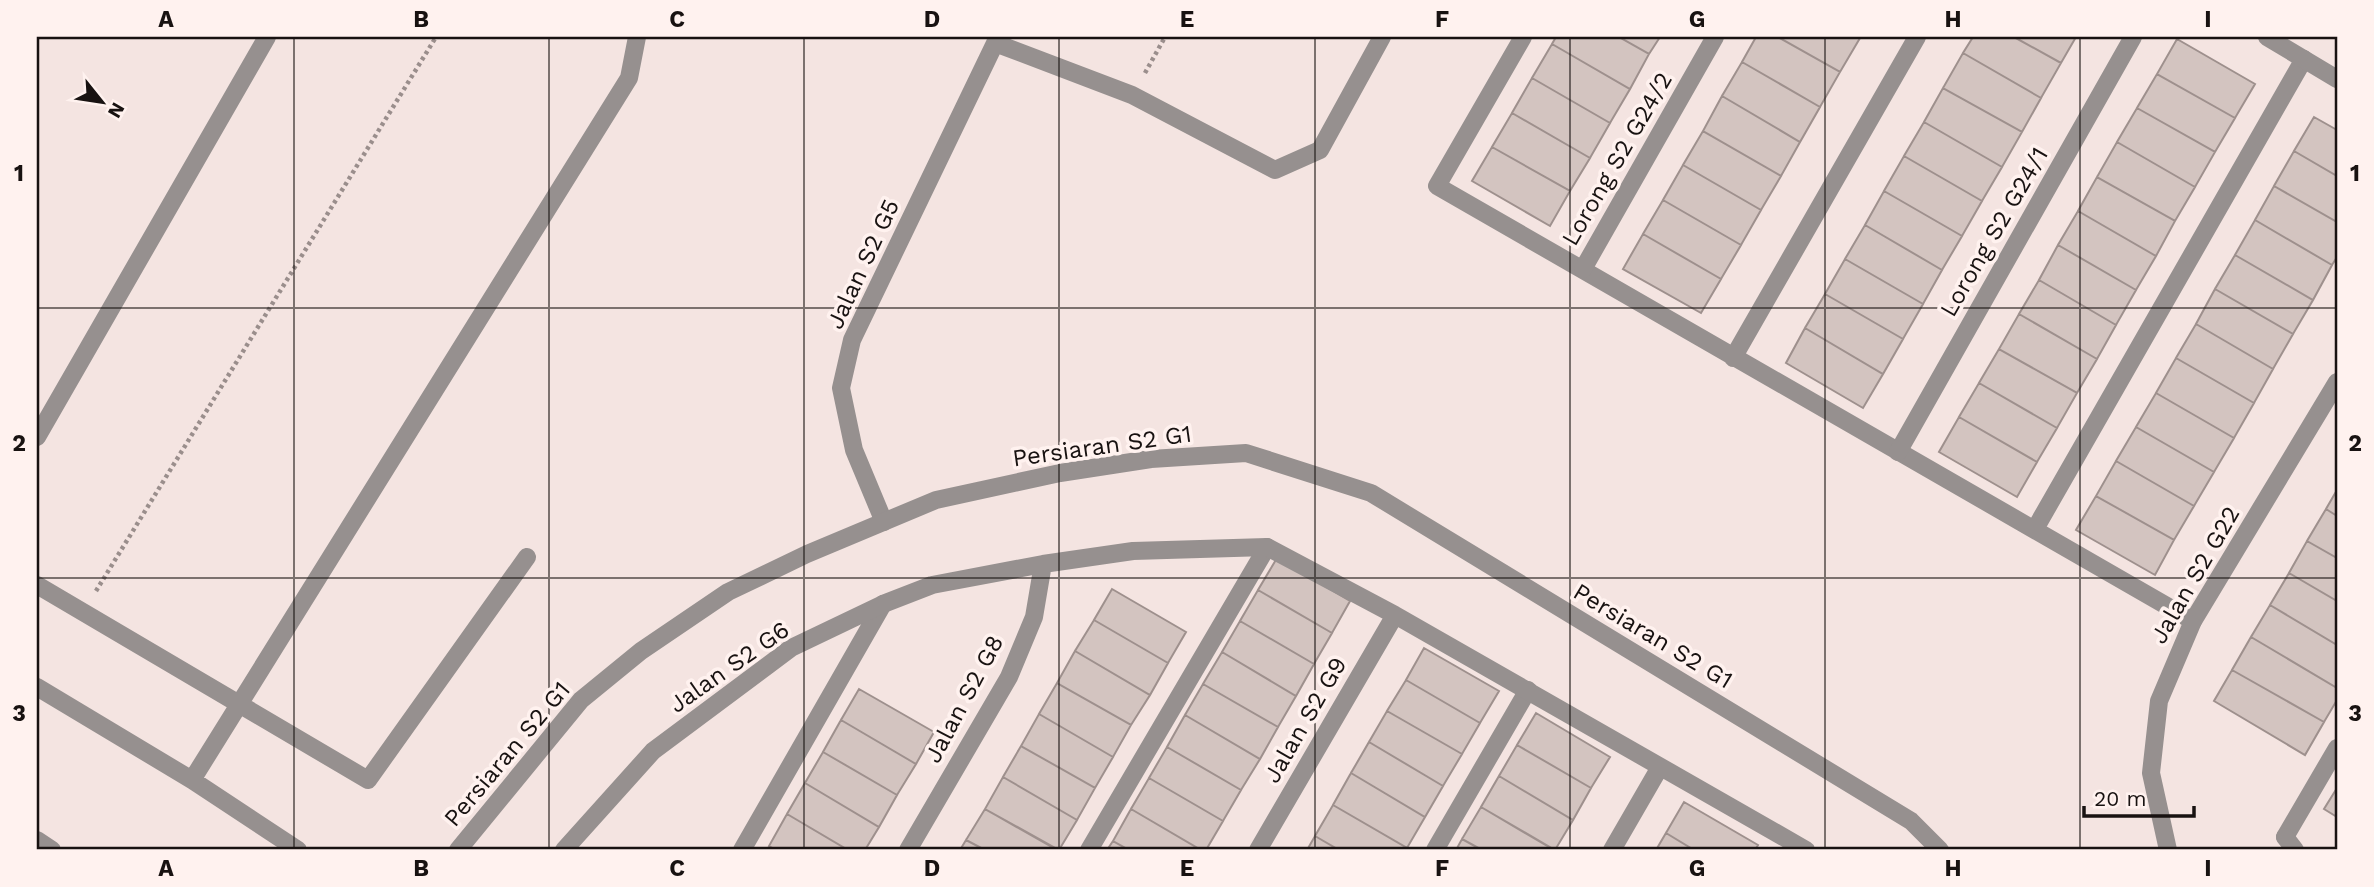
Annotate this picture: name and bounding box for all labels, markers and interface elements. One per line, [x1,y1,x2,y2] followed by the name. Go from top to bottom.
[158,6,174,33] text: A
[413,6,429,33] text: B
[669,6,685,33] text: C
[924,6,940,33] text: D
[1180,6,1194,33] text: E
[1435,6,1449,33] text: F
[1689,6,1705,33] text: G
[1944,6,1962,33] text: H
[2204,6,2212,33] text: I
[66,66,136,136] north arrow
[1556,67,1678,251] street label: Lorong S2 G24/2
[103,98,130,122] text: N
[1934,142,2054,322] street label: Lorong S2 G24/1
[14,160,24,187] text: 1
[2350,160,2360,187] text: 1
[821,195,905,333] street label: Jalan S2 G5
[1011,420,1193,472] street label: Persiaran S2 G1
[12,430,26,457] text: 2
[2348,430,2362,457] text: 2
[2144,501,2246,649] street label: Jalan S2 G22
[1568,578,1738,694] street label: Persiaran S2 G1
[664,615,794,719] street label: Jalan S2 G6
[919,630,1009,768] street label: Jalan S2 G8
[1258,652,1352,788] street label: Jalan S2 G9
[438,676,576,832] street label: Persiaran S2 G1
[12,700,26,727] text: 3
[2348,700,2362,727] text: 3
[2084,775,2194,819] scale bar
[2094,786,2146,811] text: 20 m
[158,855,174,882] text: A
[413,855,429,882] text: B
[669,855,685,882] text: C
[924,855,940,882] text: D
[1180,855,1194,882] text: E
[1435,855,1449,882] text: F
[1689,855,1705,882] text: G
[1944,855,1962,882] text: H
[2204,855,2212,882] text: I

